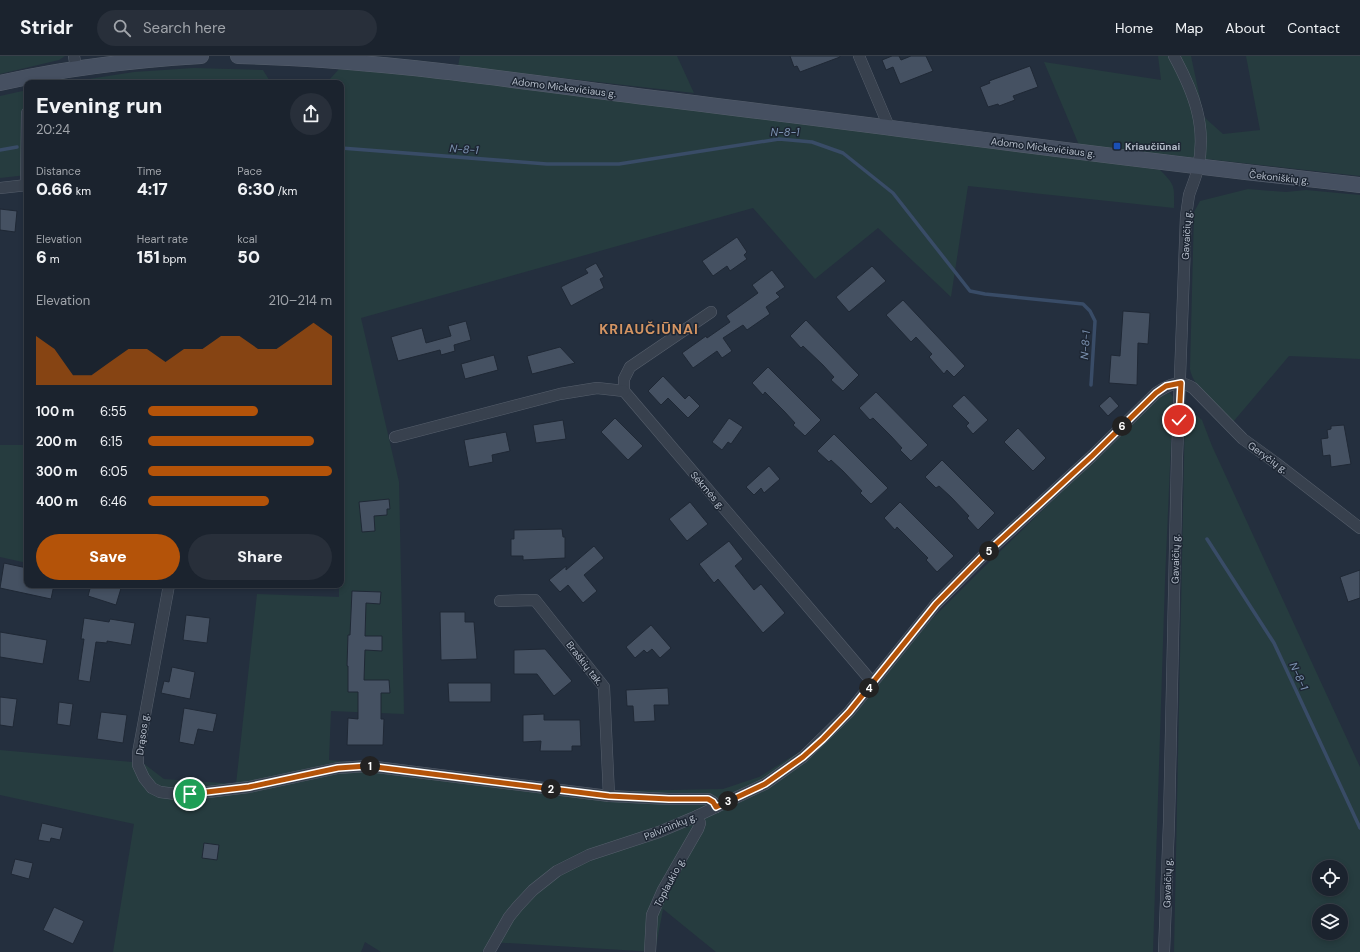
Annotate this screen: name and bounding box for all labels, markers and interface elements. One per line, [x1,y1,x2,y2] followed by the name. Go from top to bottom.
[97,10,377,46] search box
[20,15,73,40] text: Stridr
[111,17,133,39] icon: search
[143,18,226,38] text: Search here
[1115,19,1153,37] text: Home
[1175,19,1203,37] text: Map
[1225,19,1265,37] text: About
[1287,19,1340,37] text: Contact
[511,75,617,100] street label: Adomo Mickevičiaus g.
[36,91,162,120] text: Evening run
[290,93,332,135] button: share
[36,121,70,138] text: 20:24
[770,125,800,139] water label: N-8-1
[990,135,1096,160] street label: Adomo Mickevičiaus g.
[1125,140,1180,153] place label: Kriaučiūnai
[449,141,480,157] water label: N-8-1
[1112,141,1122,151] marker: Kriaučiūnai
[36,164,81,178] text: Distance
[137,164,162,178] text: Time
[237,164,262,178] text: Pace
[1248,168,1309,187] street label: Čekoniškių g.
[36,178,73,200] text: 0.66
[137,178,168,200] text: 4:17
[237,178,275,200] text: 6:30
[73,184,91,198] text: km
[275,184,297,198] text: /km
[1179,210,1194,260] street label: Gavaičių g.
[36,232,82,246] text: Elevation
[137,232,188,246] text: Heart rate
[237,232,257,246] text: kcal
[36,246,47,268] text: 6
[137,246,160,268] text: 151
[237,246,260,268] text: 50
[47,252,60,266] text: m
[160,252,186,266] text: bpm
[36,292,90,309] text: Elevation
[268,292,332,309] text: 210–214 m
[599,320,699,338] district label: KRIAUČIŪNAI
[1077,329,1093,360] water label: N-8-1
[36,403,74,420] text: 100 m
[100,403,127,420] text: 6:55
[1162,403,1196,437] pin
[1168,409,1190,431] icon: check
[1112,416,1132,436] pin: 6
[1119,419,1125,433] text: 6
[36,433,77,450] text: 200 m
[100,433,123,450] text: 6:15
[1245,439,1290,476] street label: Geryčių g.
[36,463,77,480] text: 300 m
[100,463,128,480] text: 6:05
[688,469,728,512] street label: Sėkmės g.
[36,493,78,510] text: 400 m
[100,493,127,510] text: 6:46
[36,534,180,580] button: Save
[188,534,332,580] button: Share
[1169,534,1182,584] street label: Gavaičių g.
[979,541,999,561] pin: 5
[986,544,992,558] text: 5
[563,639,606,688] street label: Braškių tak.
[1287,660,1312,693] water label: N-8-1
[859,678,879,698] pin: 4
[865,681,873,695] text: 4
[133,712,152,756] street label: Drąsos g.
[360,756,380,776] pin: 1
[368,759,372,773] text: 1
[173,777,207,811] pin
[541,779,561,799] pin: 2
[548,782,554,796] text: 2
[179,783,201,805] icon: arrive
[718,791,738,811] pin: 3
[725,794,731,808] text: 3
[642,810,698,843] street label: Palvininkų g.
[651,855,688,909] street label: Toplaukio g.
[1160,858,1175,908] street label: Gavaičių g.
[1312,860,1348,940] map controls
[1312,860,1348,896] button: locate
[1312,904,1348,940] button: layers

